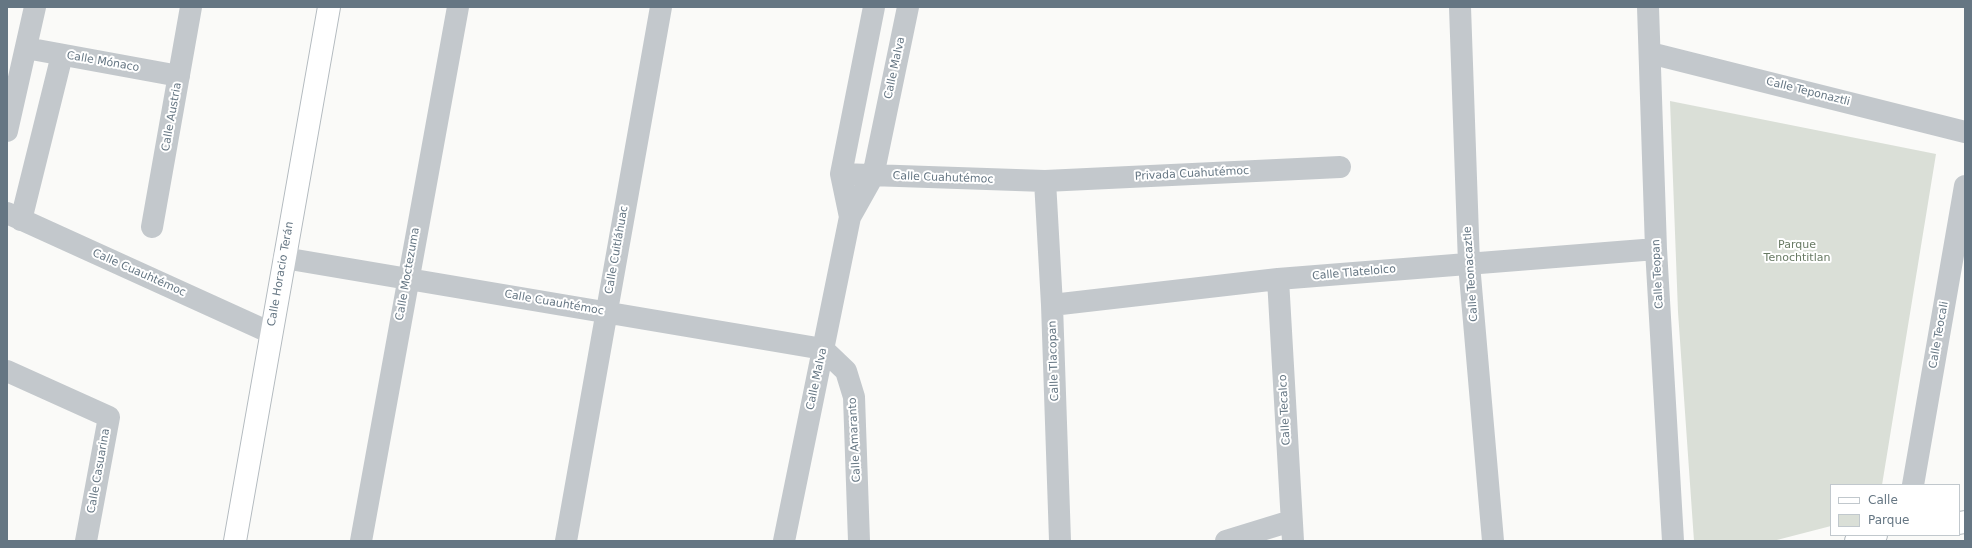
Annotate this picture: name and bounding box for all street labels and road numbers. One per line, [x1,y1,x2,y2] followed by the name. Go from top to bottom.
[882,36,908,100] street label: Calle Malva
[66,49,140,75] street label: Calle Mónaco
[1765,75,1851,109] street label: Calle Teponaztli
[159,82,185,152] street label: Calle Austria
[1135,164,1249,184] street label: Privada Cuahutémoc
[892,170,994,186] street label: Calle Cuahutémoc
[603,205,631,295] street label: Calle Cuitláhuac
[265,221,297,327] street label: Calle Horacio Terán
[393,226,423,322] street label: Calle Moctezuma
[1461,226,1481,322] street label: Calle Teonacaztle
[1650,239,1666,309] street label: Calle Teopan
[90,246,188,300] street label: Calle Cuauhtémoc
[1312,263,1396,283] street label: Calle Tlatelolco
[503,288,605,318] street label: Calle Cuauhtémoc
[1927,300,1951,370] street label: Calle Teocali
[1046,320,1062,402] street label: Calle Tlacopan
[804,347,830,411] street label: Calle Malva
[1277,374,1293,446] street label: Calle Tecalco
[846,397,864,483] street label: Calle Amaranto
[85,428,113,514] street label: Calle Casuarina

